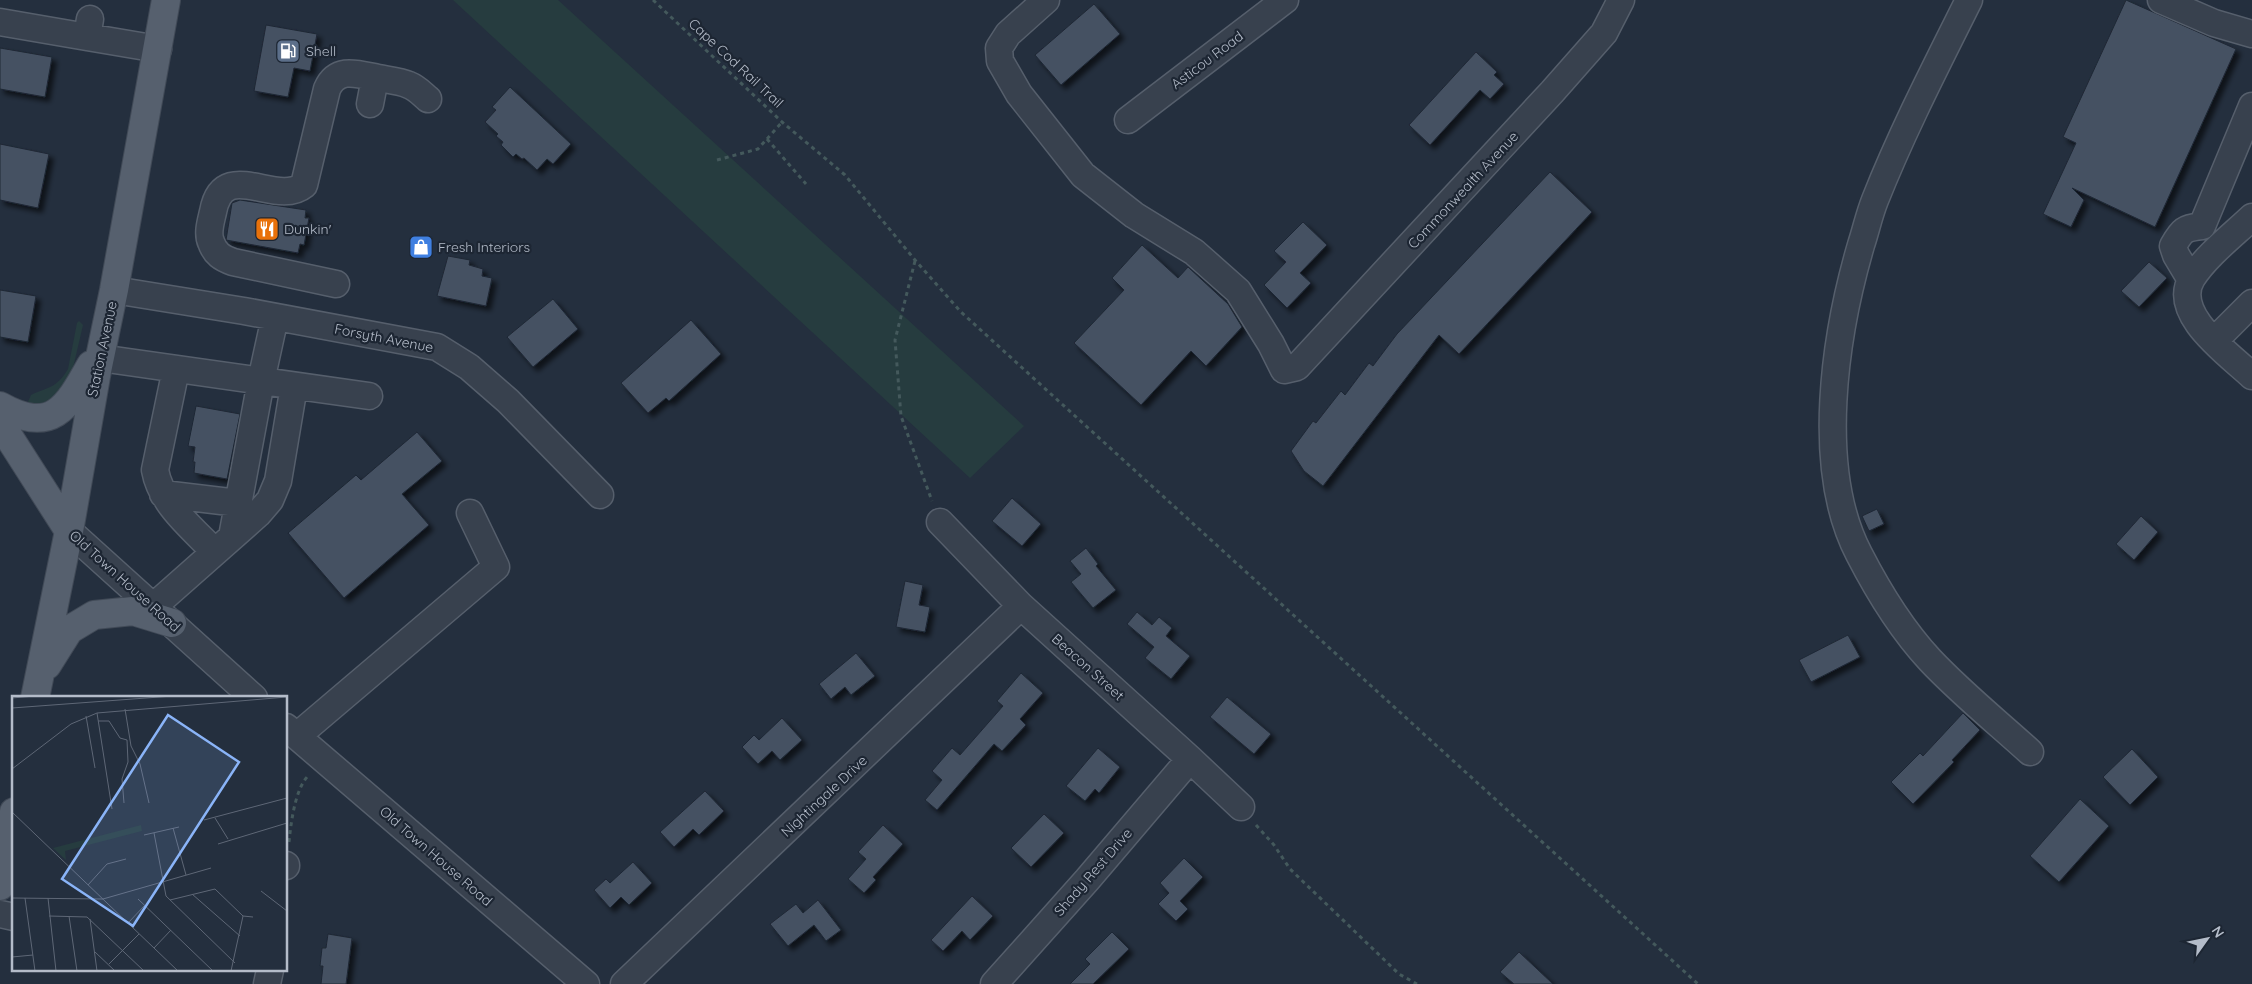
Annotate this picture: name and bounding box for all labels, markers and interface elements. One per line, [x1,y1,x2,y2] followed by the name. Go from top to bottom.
[685,14,787,112] street label: Cape Cod Rail Trail
[1167,27,1247,93] street label: Asticou Road
[275,38,301,64] fuel station icon: Shell
[306,42,336,60] place label: Shell
[1404,127,1522,253] street label: Commonwealth Avenue
[254,216,280,242] restaurant icon: Dunkin'
[284,220,332,238] place label: Dunkin'
[408,234,434,260] shop icon: Fresh Interiors
[438,238,530,256] place label: Fresh Interiors
[83,300,121,398] street label: Station Avenue
[333,320,435,356] street label: Forsyth Avenue
[66,526,184,636] street label: Old Town House Road
[1048,630,1128,704] street label: Beacon Street
[12,696,288,972] inset map
[777,751,871,841] street label: Nightingale Drive
[376,802,496,910] street label: Old Town House Road
[1050,824,1136,920] street label: Shady Rest Drive
[2182,914,2232,964] north arrow
[2208,923,2228,941] text: N

